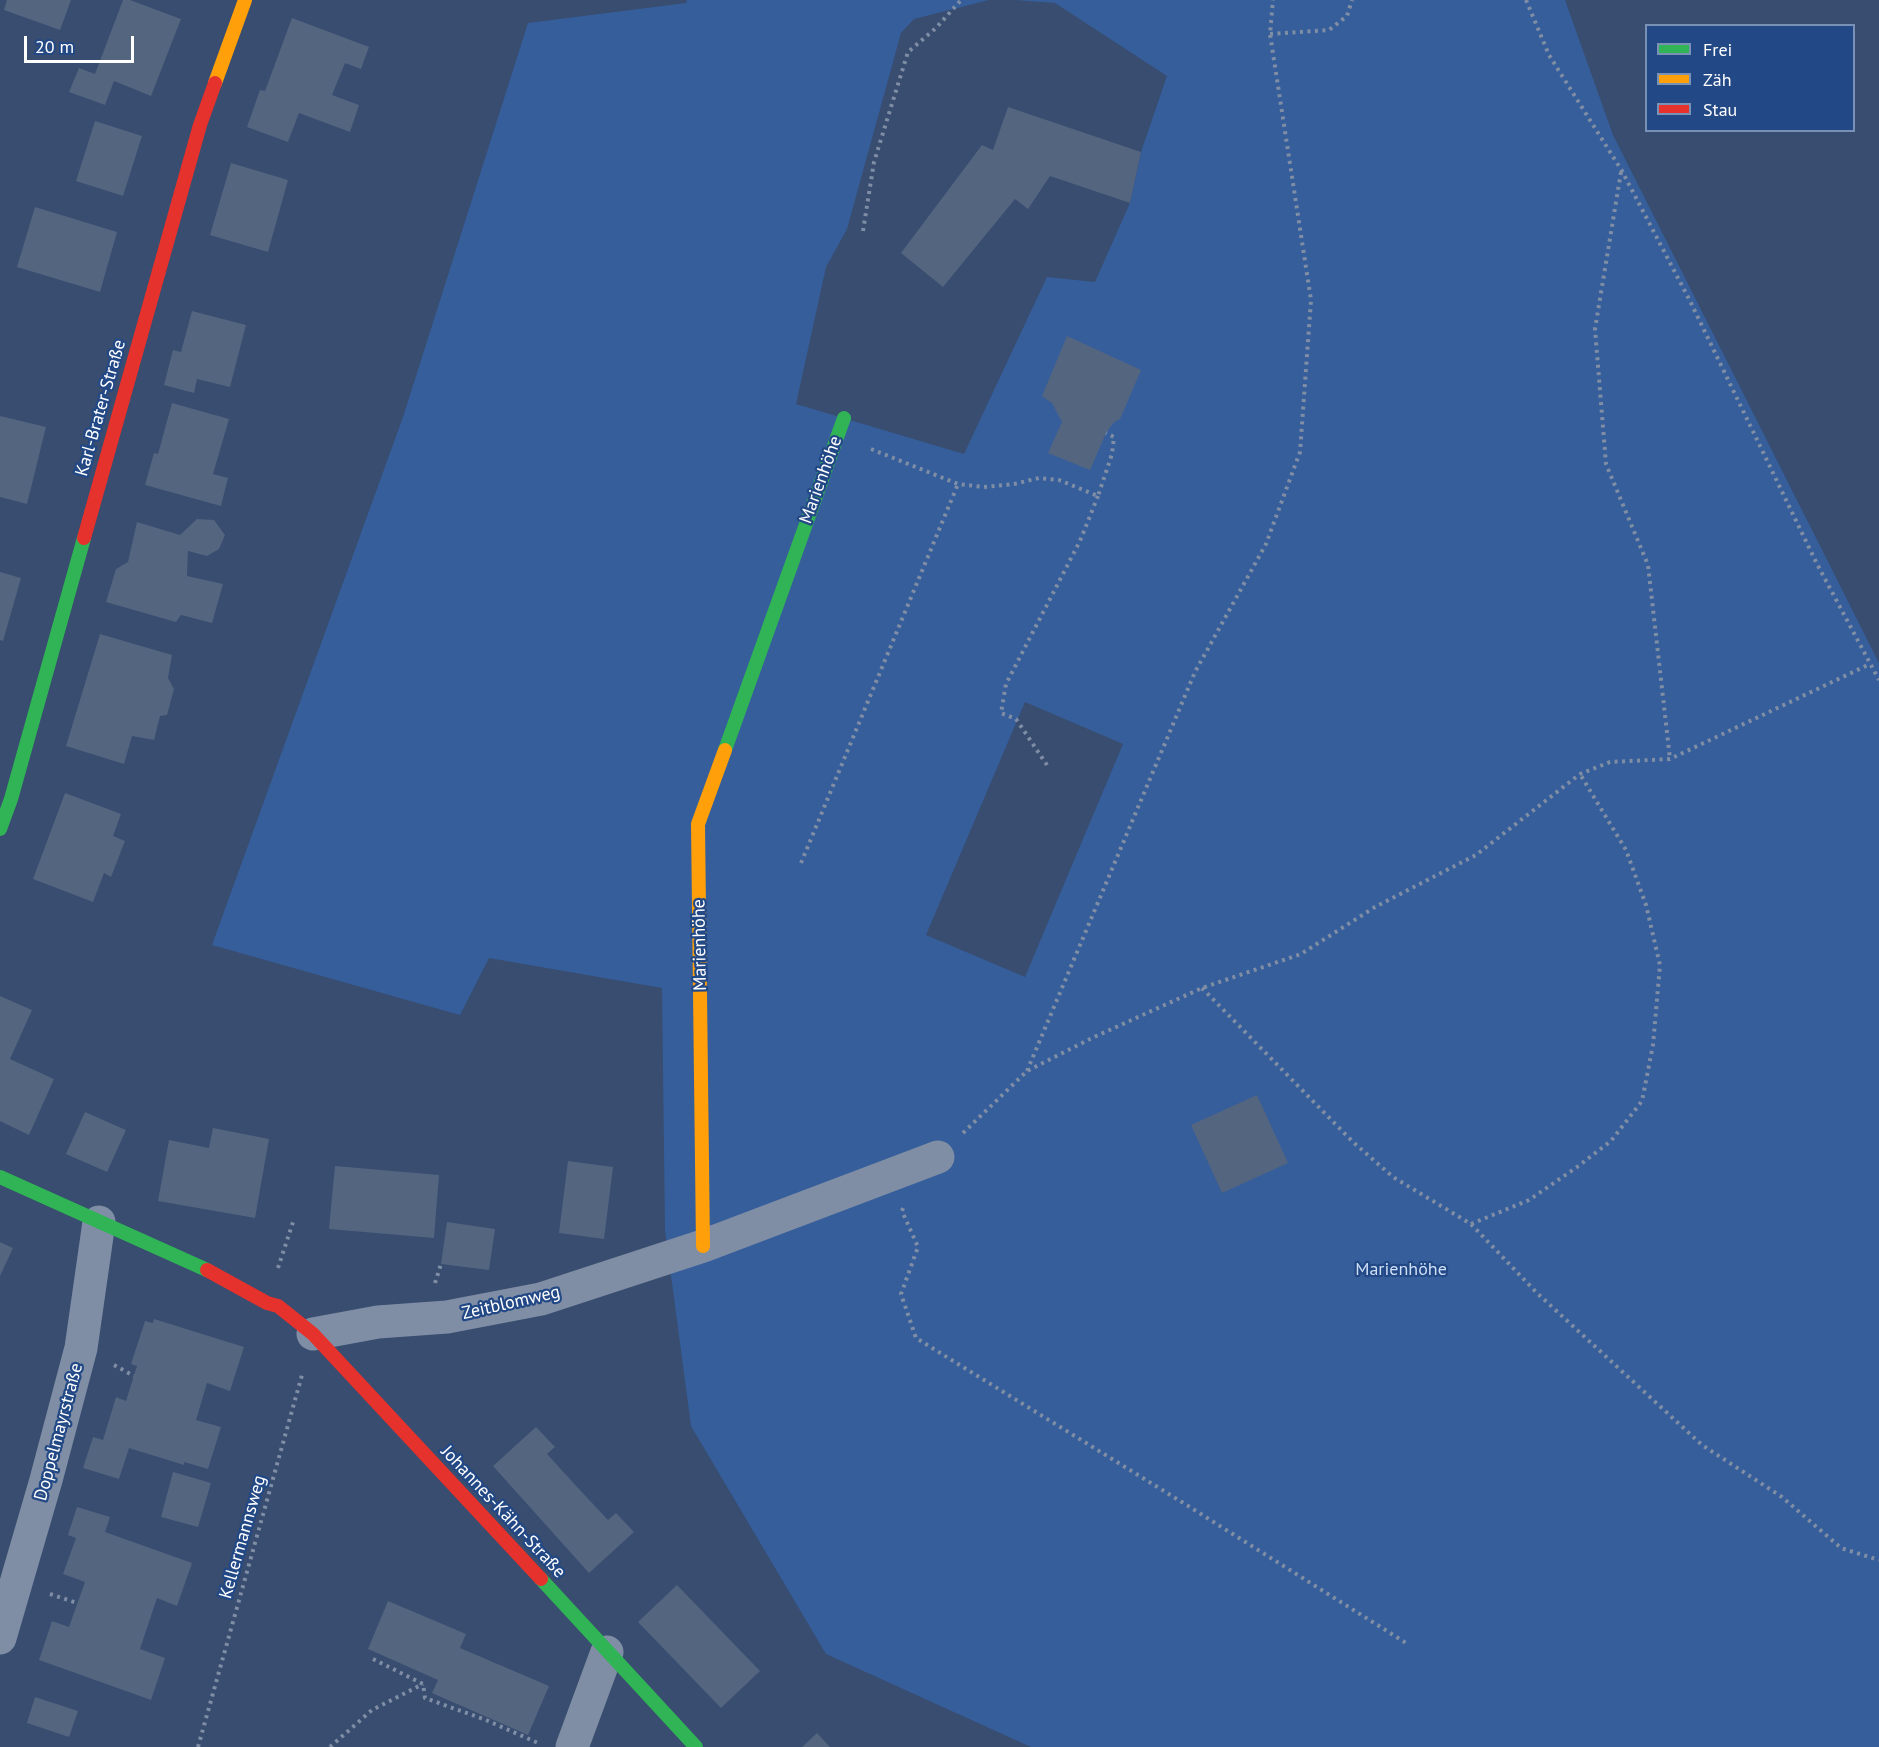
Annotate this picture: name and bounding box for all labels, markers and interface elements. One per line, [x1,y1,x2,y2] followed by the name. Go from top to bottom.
[27,24,136,62] scale bar
[1645,24,1855,132] legend
[35,35,74,58] text: 20 m
[1703,38,1732,61] text: Frei
[1703,68,1732,91] text: Zäh
[1703,98,1737,121] text: Stau
[71,337,131,479] street label: Karl-Brater-Straße
[795,433,847,527] street label: Marienhöhe
[688,899,712,991] street label: Marienhöhe
[1355,1259,1447,1281] park label: Marienhöhe
[460,1281,562,1325] street label: Zeitblomweg
[30,1361,88,1503] street label: Doppelmayrstraße
[436,1441,570,1583] street label: Johannes-Kähn-Straße
[215,1473,271,1601] street label: Kellermannsweg

